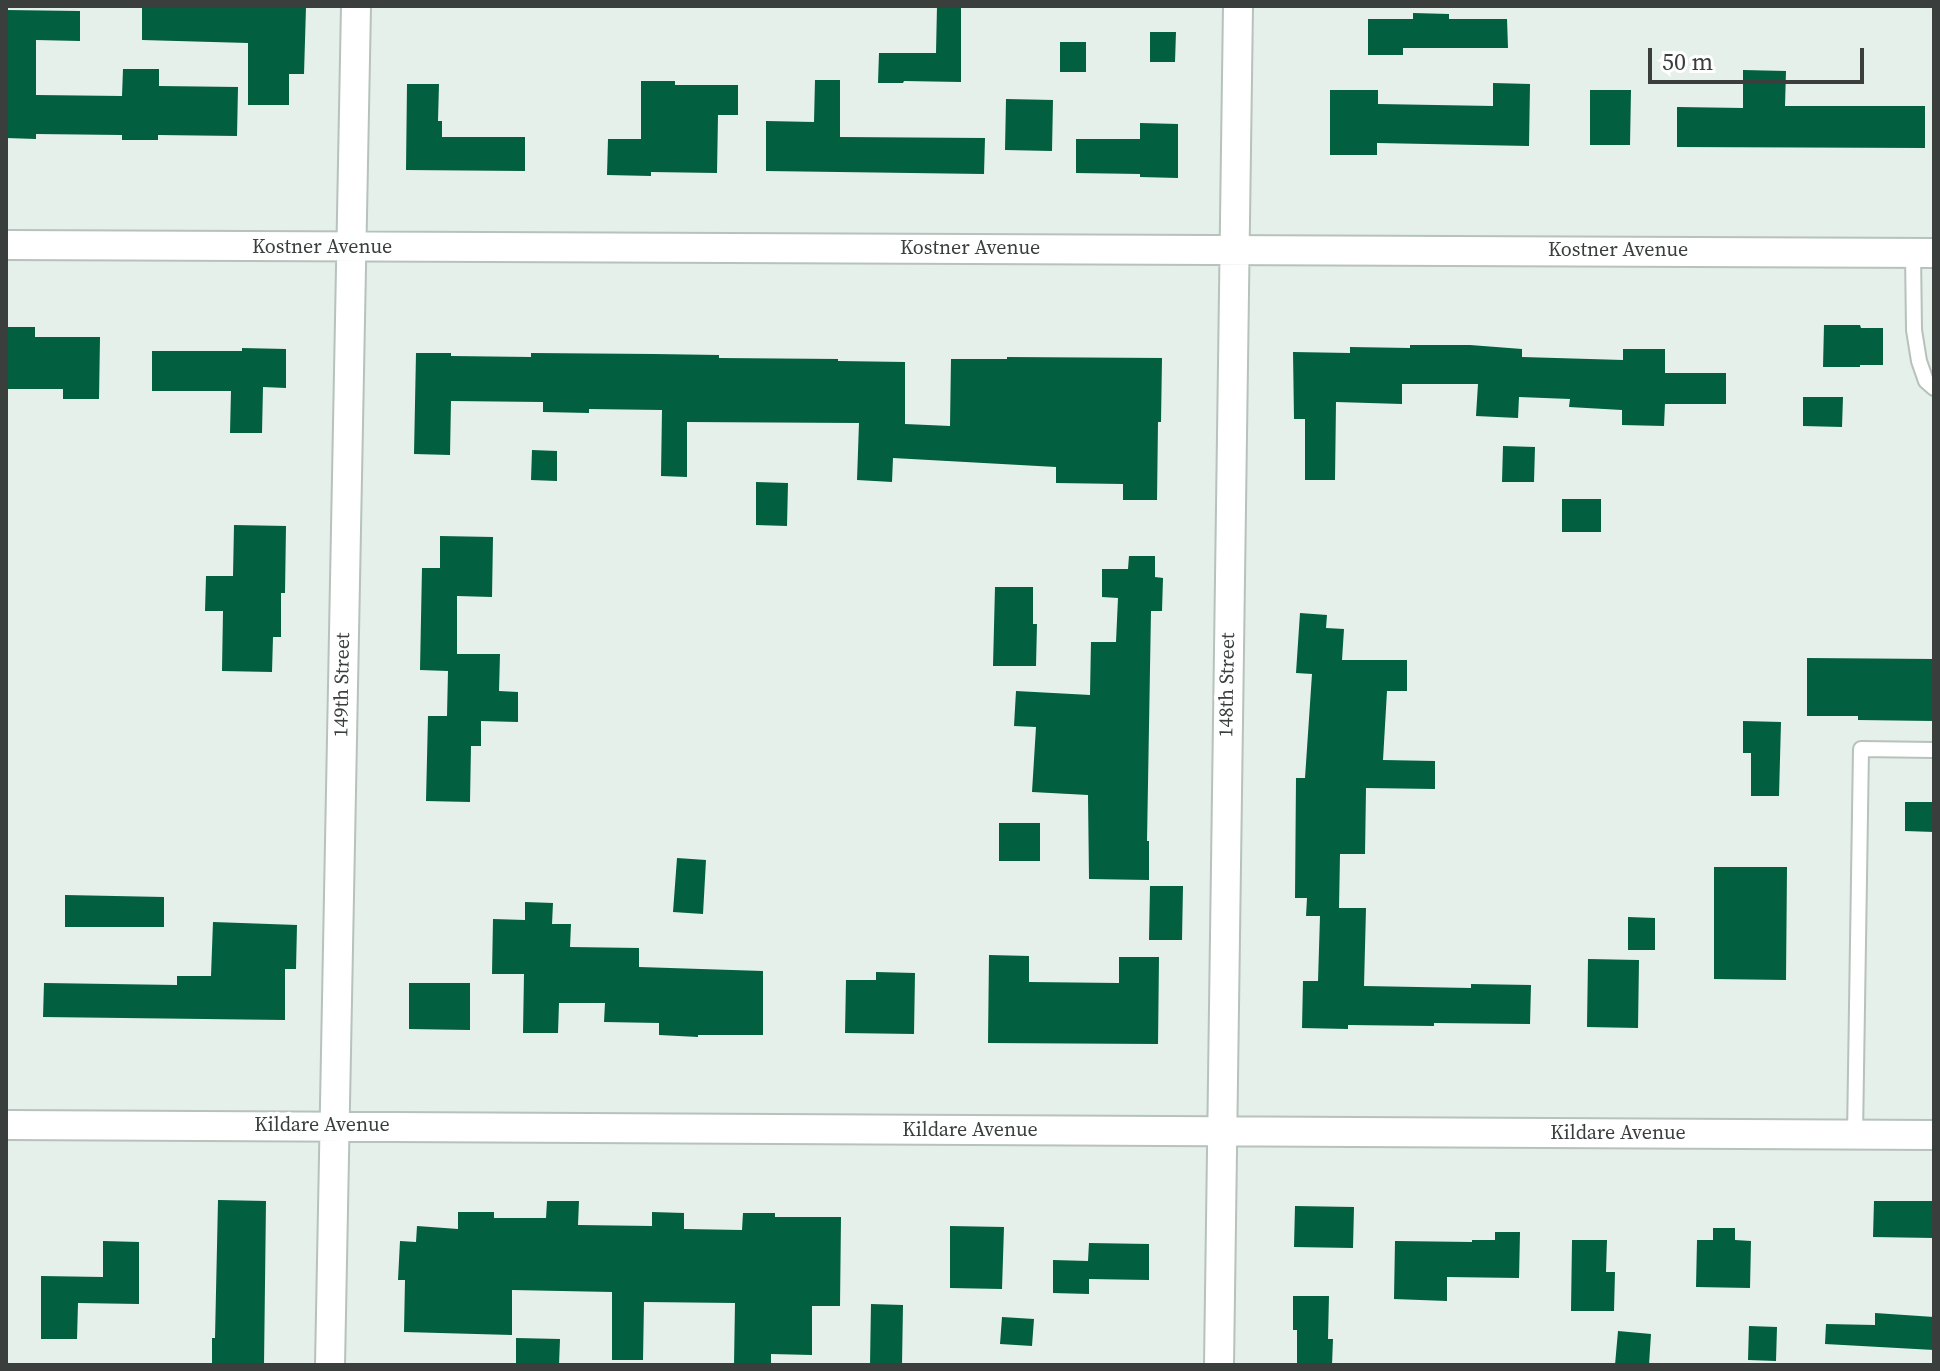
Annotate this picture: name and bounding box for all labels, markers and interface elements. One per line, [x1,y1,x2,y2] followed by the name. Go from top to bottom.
[1652,32,1868,82] scale bar
[1662,45,1713,78] text: 50 m
[252,236,392,260] street label: Kostner Avenue
[900,237,1040,261] street label: Kostner Avenue
[1548,239,1688,263] street label: Kostner Avenue
[330,632,356,738] street label: 149th Street
[1215,632,1241,738] street label: 148th Street
[254,1114,390,1138] street label: Kildare Avenue
[902,1119,1038,1143] street label: Kildare Avenue
[1550,1122,1686,1146] street label: Kildare Avenue

